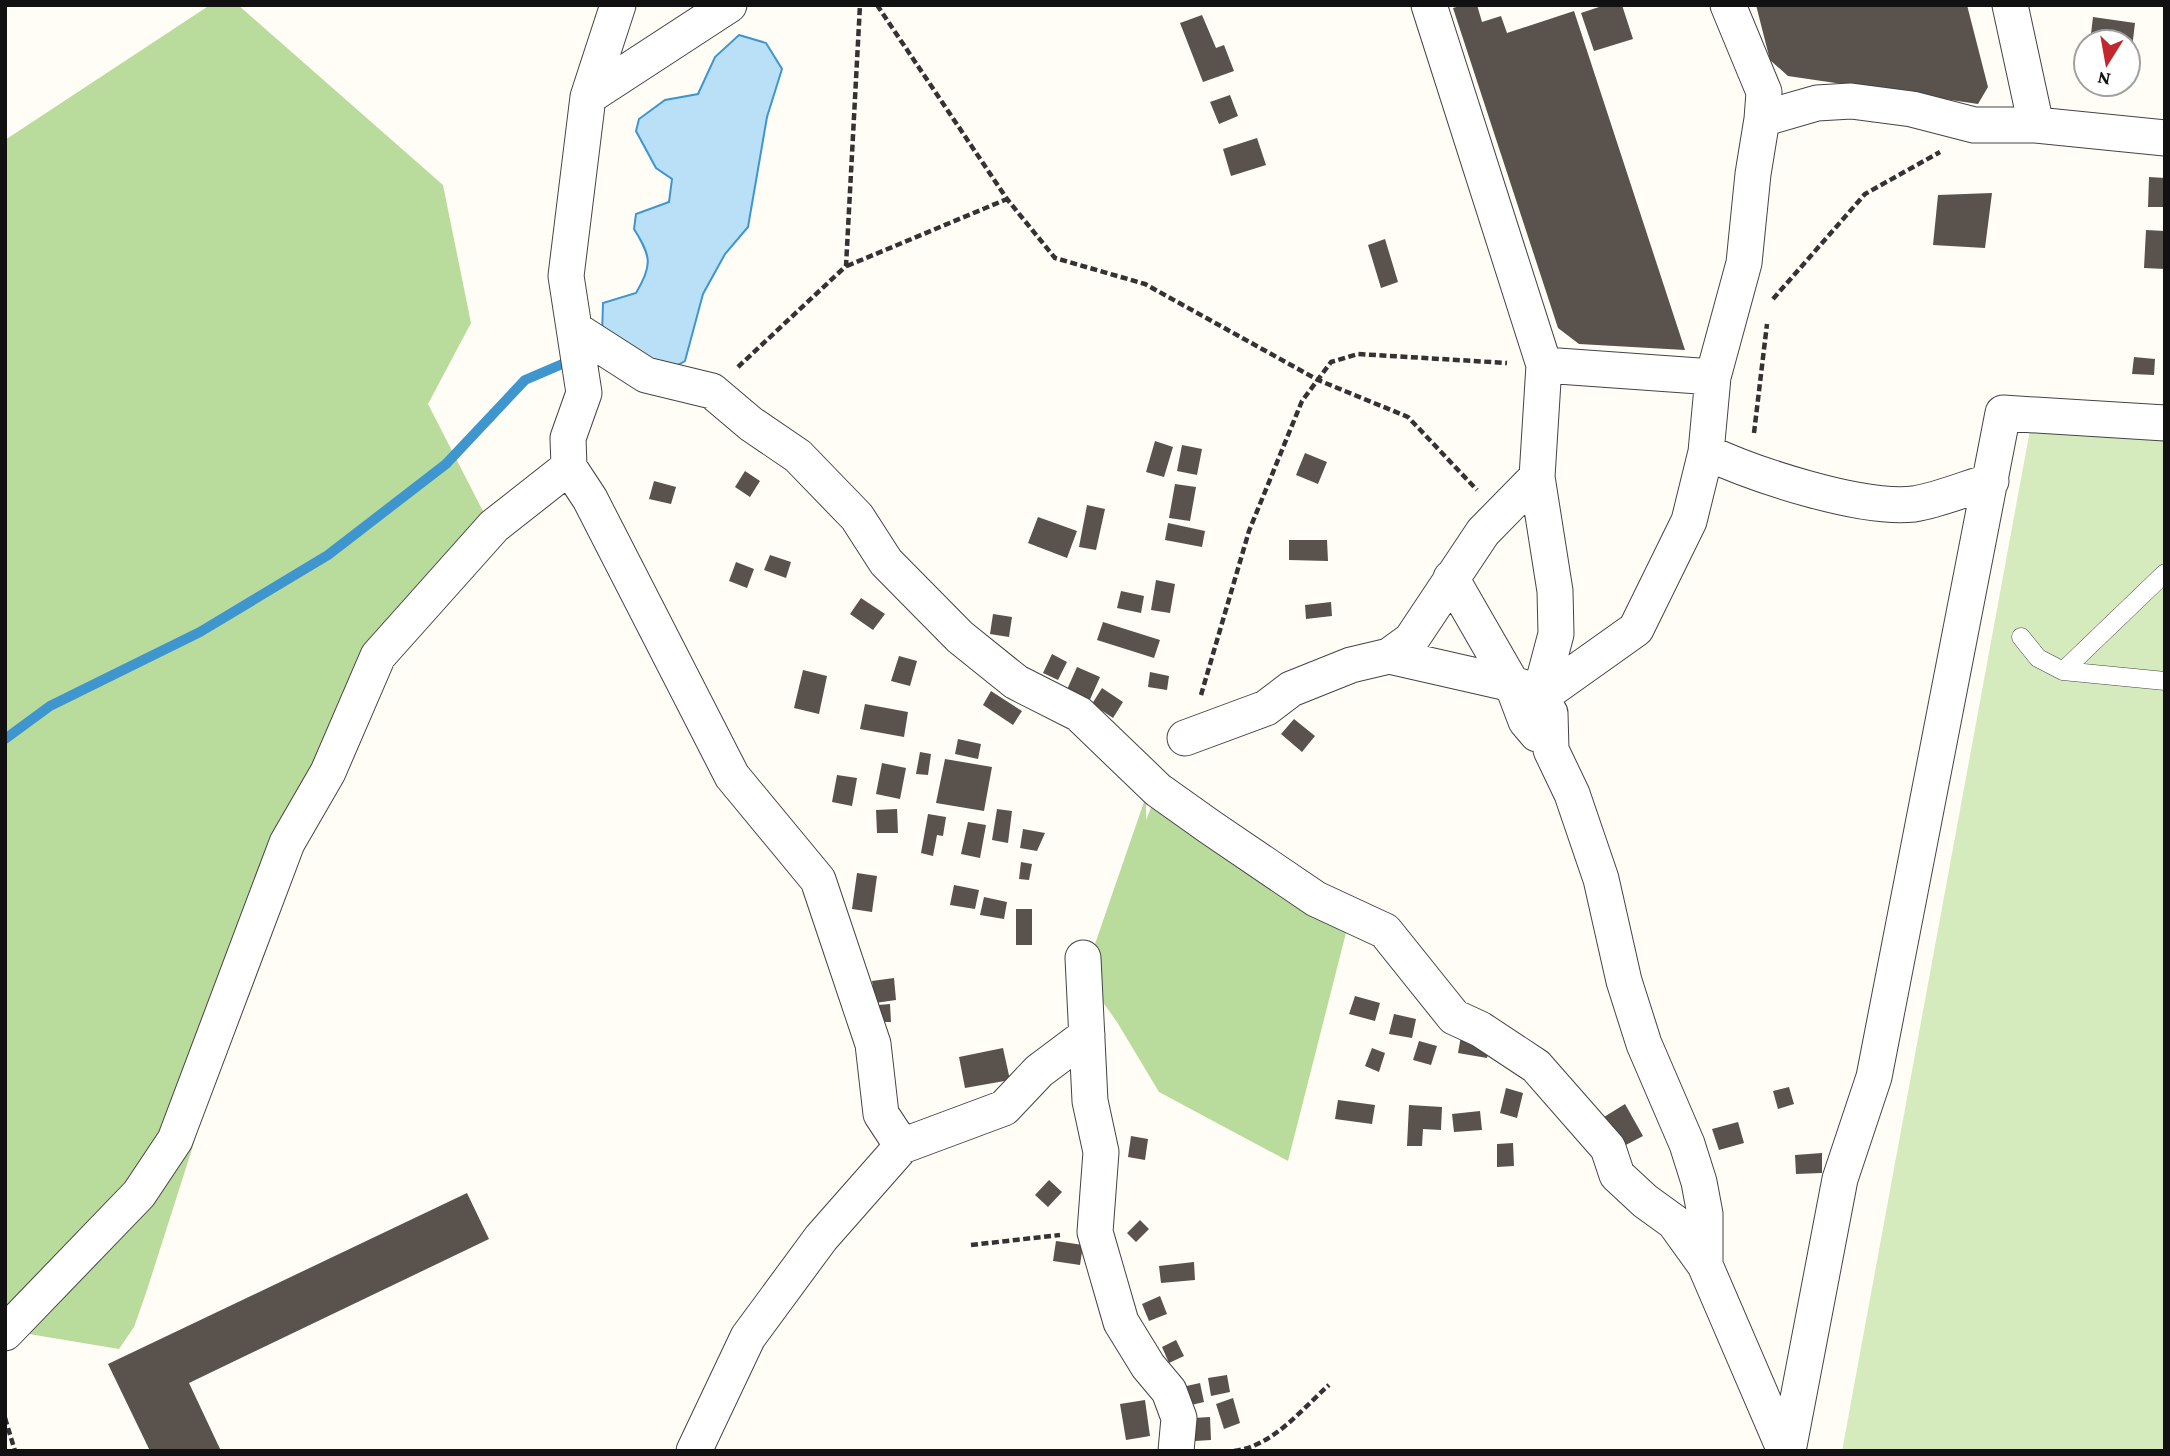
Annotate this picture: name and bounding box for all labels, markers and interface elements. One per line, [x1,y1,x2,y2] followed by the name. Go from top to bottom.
[2072,28,2142,98] north arrow
[2095,68,2112,91] text: N

